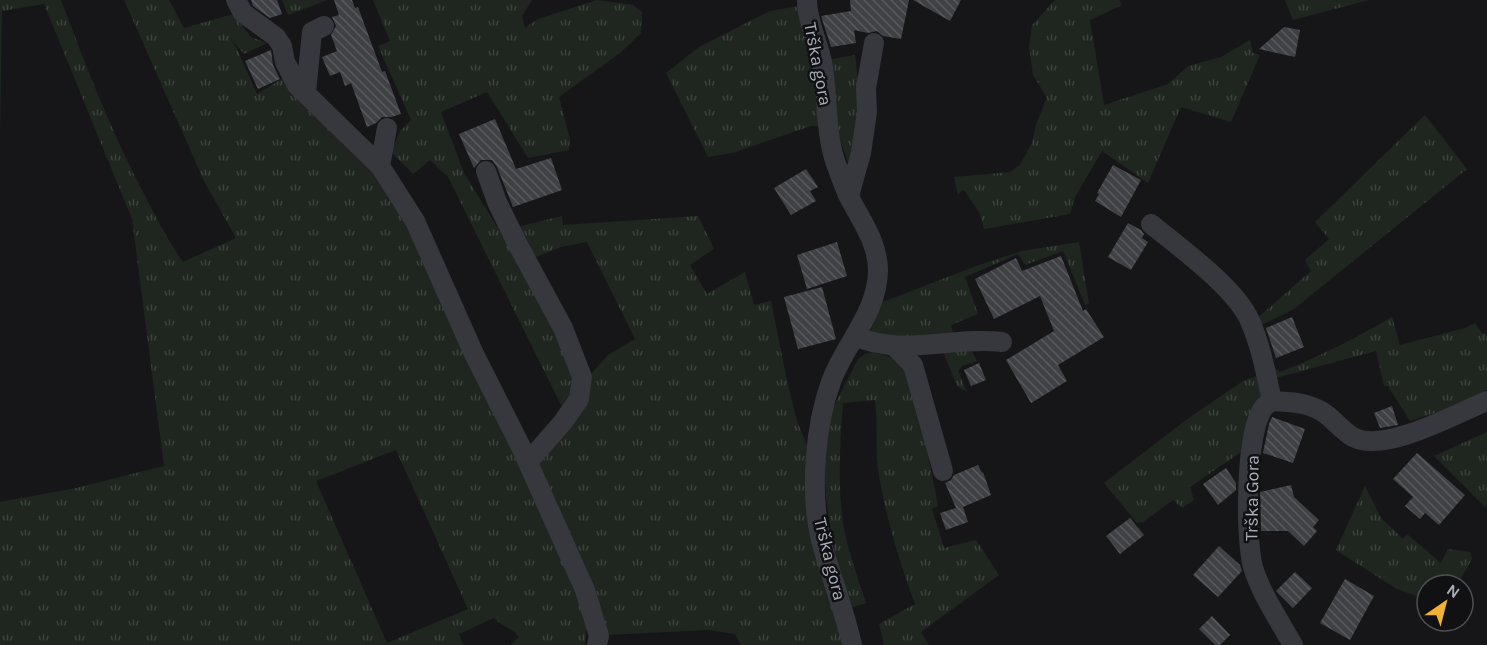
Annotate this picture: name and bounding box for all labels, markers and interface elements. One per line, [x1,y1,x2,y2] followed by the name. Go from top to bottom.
[799,20,837,108] street label: Trška gora
[1240,455,1264,541] street label: Trška Gora
[809,515,851,603] street label: Trška gora
[1415,573,1475,633] north arrow
[1443,580,1463,602] text: N

